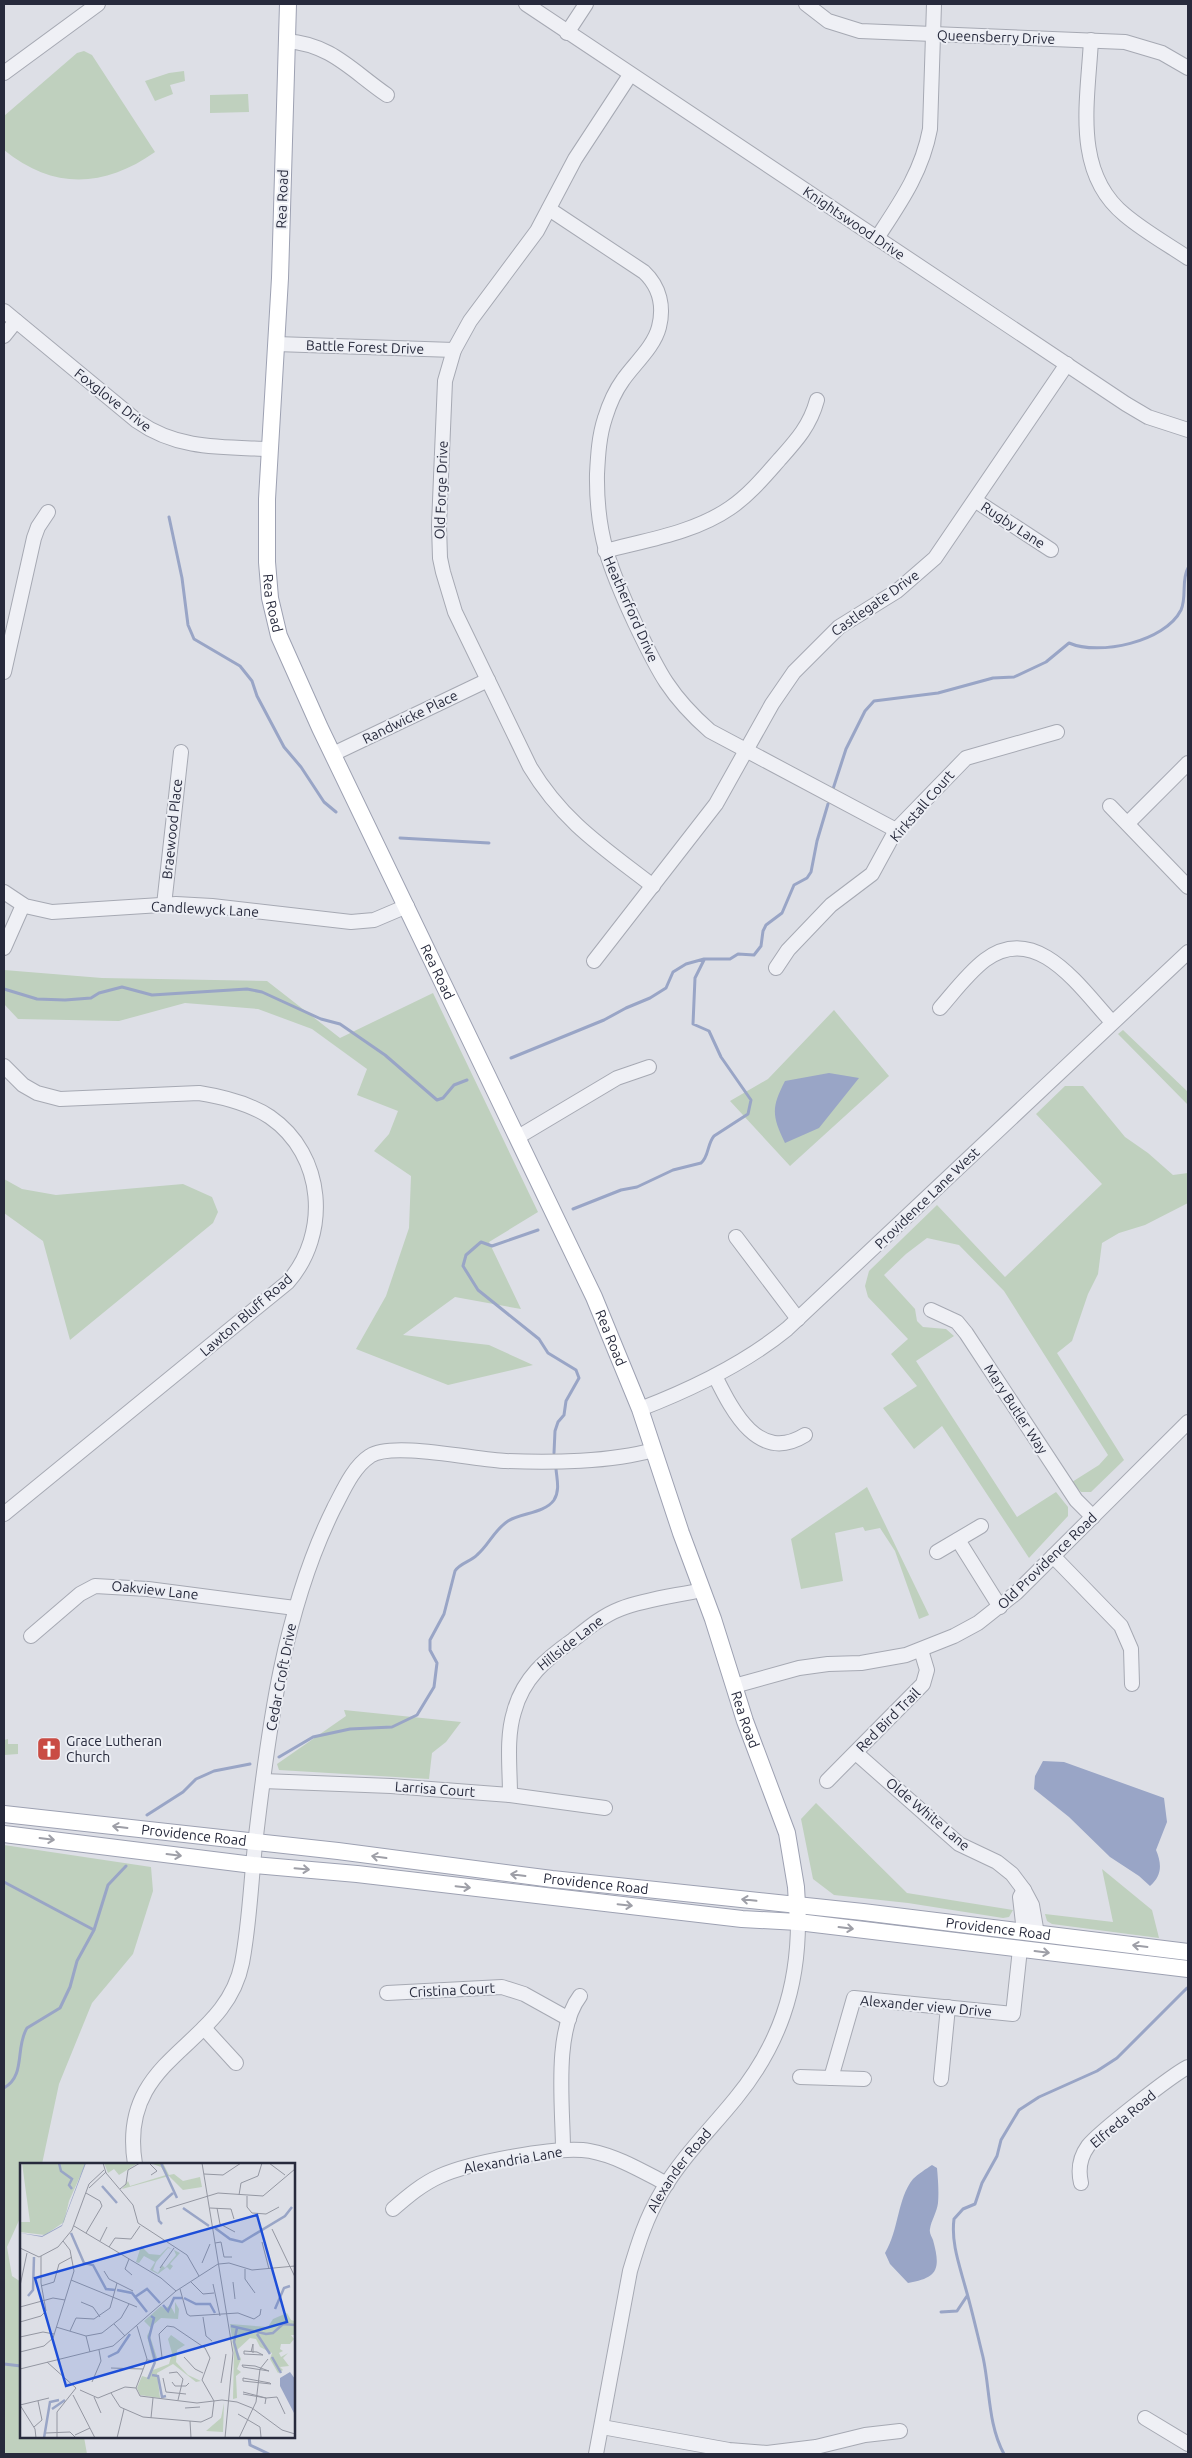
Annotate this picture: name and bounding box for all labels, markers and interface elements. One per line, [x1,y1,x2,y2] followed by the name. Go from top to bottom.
[937,27,1055,47] street label: Queensberry Drive
[273,169,291,229] street label: Rea Road
[800,183,908,263] street label: Knightswood Drive
[306,337,424,357] street label: Battle Forest Drive
[71,365,155,435] street label: Foxglove Drive
[431,440,451,540] street label: Old Forge Drive
[978,498,1048,552] street label: Rugby Lane
[600,553,662,665] street label: Heatherford Drive
[828,567,922,639] street label: Castlegate Drive
[260,573,286,634] street label: Rea Road
[360,687,460,747] street label: Randwicke Place
[887,767,958,845] street label: Kirkstall Court
[159,778,185,880] street label: Braewood Place
[151,898,259,920] street label: Candlewyck Lane
[417,942,457,1002] street label: Rea Road
[872,1144,983,1252] street label: Providence Lane West
[197,1271,295,1359] street label: Lawton Bluff Road
[592,1307,629,1368] street label: Rea Road
[981,1361,1051,1457] street label: Mary Butler Way
[994,1510,1100,1612] street label: Old Providence Road
[111,1577,199,1603] street label: Oakview Lane
[534,1612,606,1674] street label: Hillside Lane
[263,1622,299,1732] street label: Cedar Croft Drive
[853,1685,923,1755] street label: Red Bird Trail
[728,1689,762,1750] street label: Rea Road
[66,1733,162,1765] place label: Grace Lutheran Church
[36,1736,62,1762] church icon: Grace Lutheran Church
[883,1774,973,1854] street label: Olde White Lane
[394,1778,476,1800] street label: Larrisa Court
[140,1821,247,1849] street label: Providence Road
[112,1822,128,1832] one-way arrow
[39,1834,55,1844] one-way arrow
[166,1850,182,1860] one-way arrow
[371,1852,387,1862] one-way arrow
[294,1864,310,1874] one-way arrow
[511,1870,527,1880] one-way arrow
[542,1870,649,1897] street label: Providence Road
[455,1882,471,1892] one-way arrow
[742,1895,758,1905] one-way arrow
[616,1900,632,1910] one-way arrow
[945,1914,1052,1943] street label: Providence Road
[838,1923,854,1933] one-way arrow
[1132,1941,1148,1951] one-way arrow
[1034,1947,1050,1957] one-way arrow
[409,1980,496,2000] street label: Cristina Court
[859,1992,993,2020] street label: Alexander view Drive
[1087,2087,1159,2151] street label: Elfreda Road
[644,2125,714,2215] street label: Alexander Road
[462,2143,564,2177] street label: Alexandria Lane
[20,2163,295,2438] inset map

